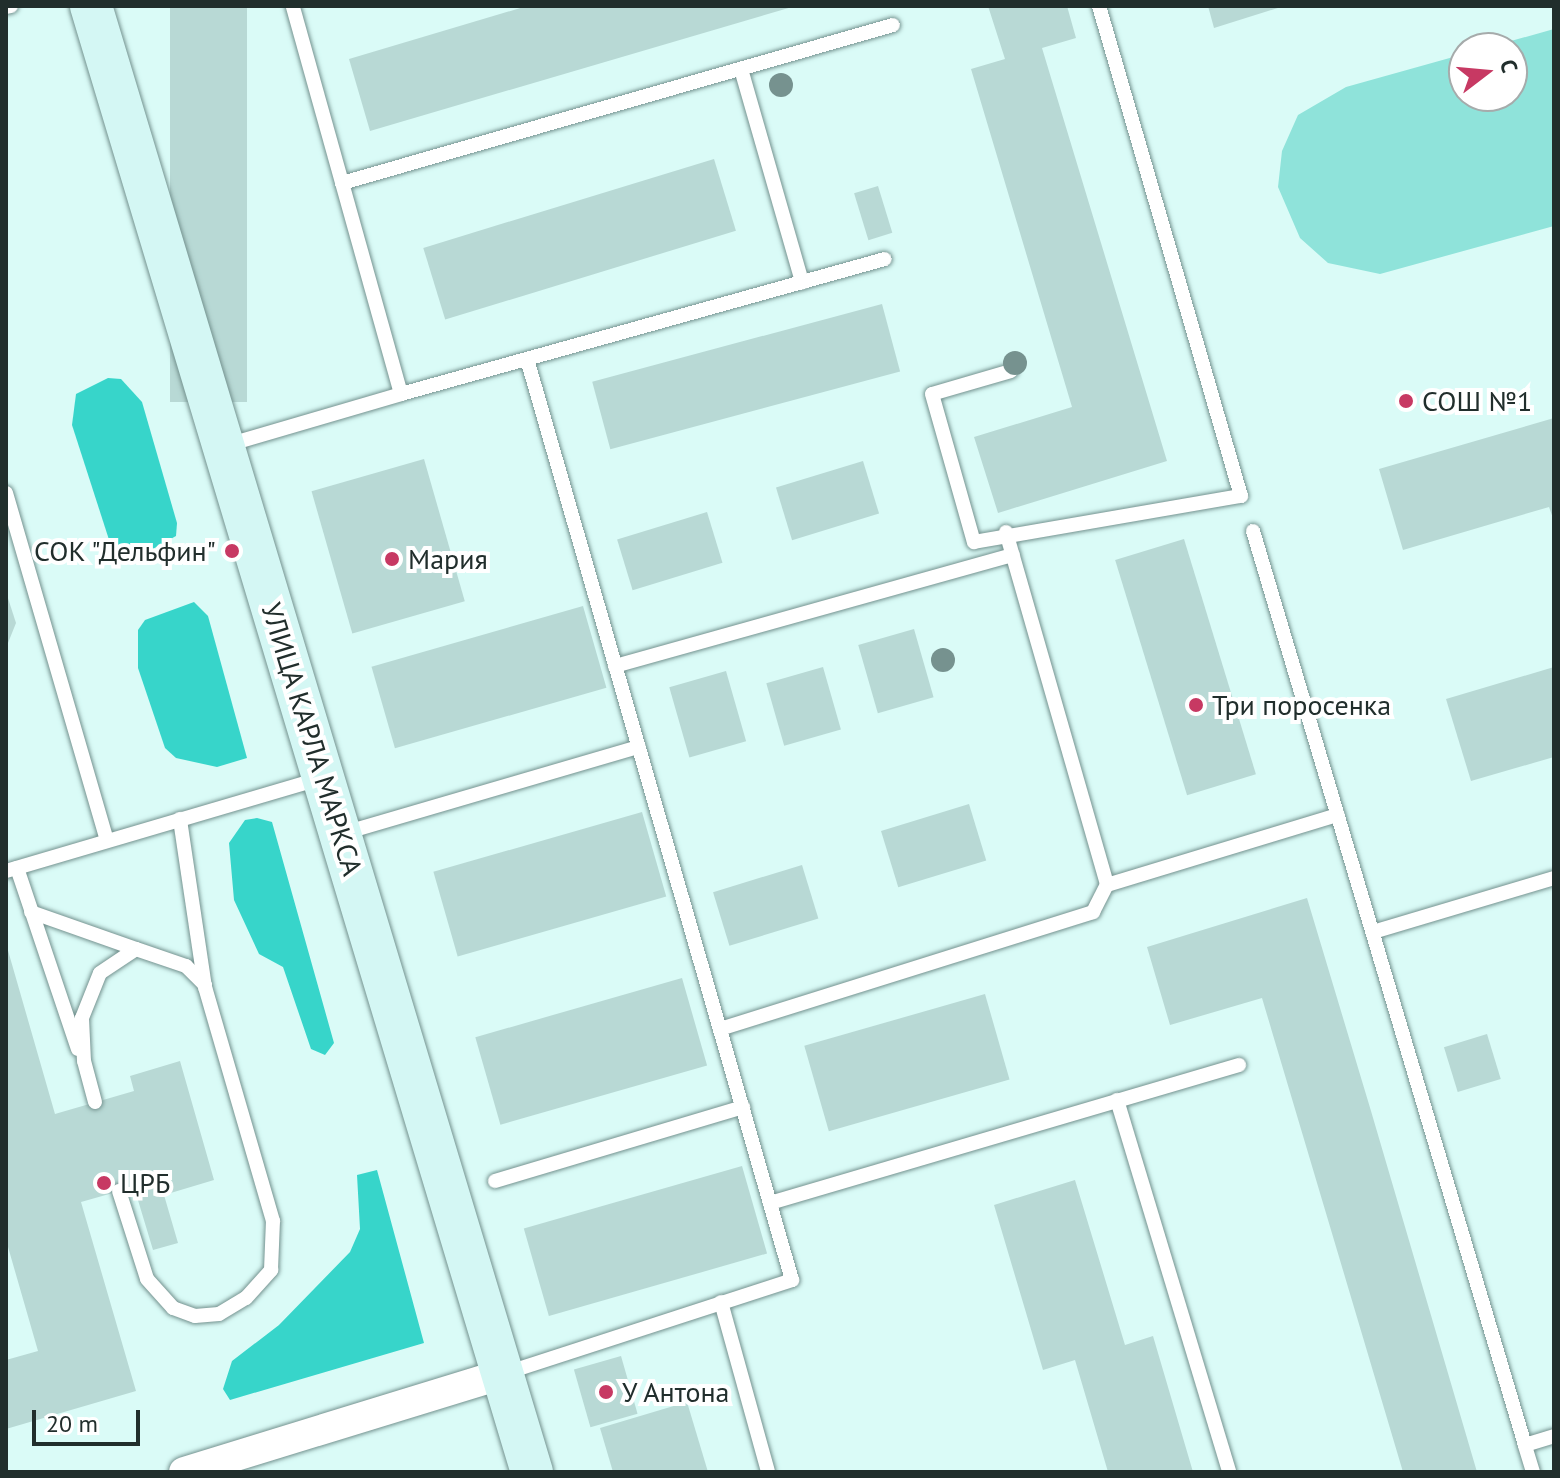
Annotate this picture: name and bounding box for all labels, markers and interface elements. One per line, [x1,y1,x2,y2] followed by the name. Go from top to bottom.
[1448,32,1528,112] north arrow
[1494,56,1524,76] text: С
[1422,384,1532,418] place label: СОШ №1
[1397,392,1415,410] marker: СОШ №1
[32,534,216,568] place label: СОК "Дельфин"
[223,542,241,560] marker: СОК "Дельфин"
[408,542,488,576] place label: Мария
[383,550,401,568] marker: Мария
[254,598,370,880] street label: УЛИЦА КАРЛА МАРКСА
[1212,688,1391,722] place label: Три поросенка
[1187,696,1205,714] marker: Три поросенка
[120,1166,170,1200] place label: ЦРБ
[95,1174,113,1192] marker: ЦРБ
[622,1375,731,1409] place label: У Антона
[597,1383,615,1401] marker: У Антона
[36,1394,144,1444] scale bar
[46,1408,98,1439] text: 20 m

